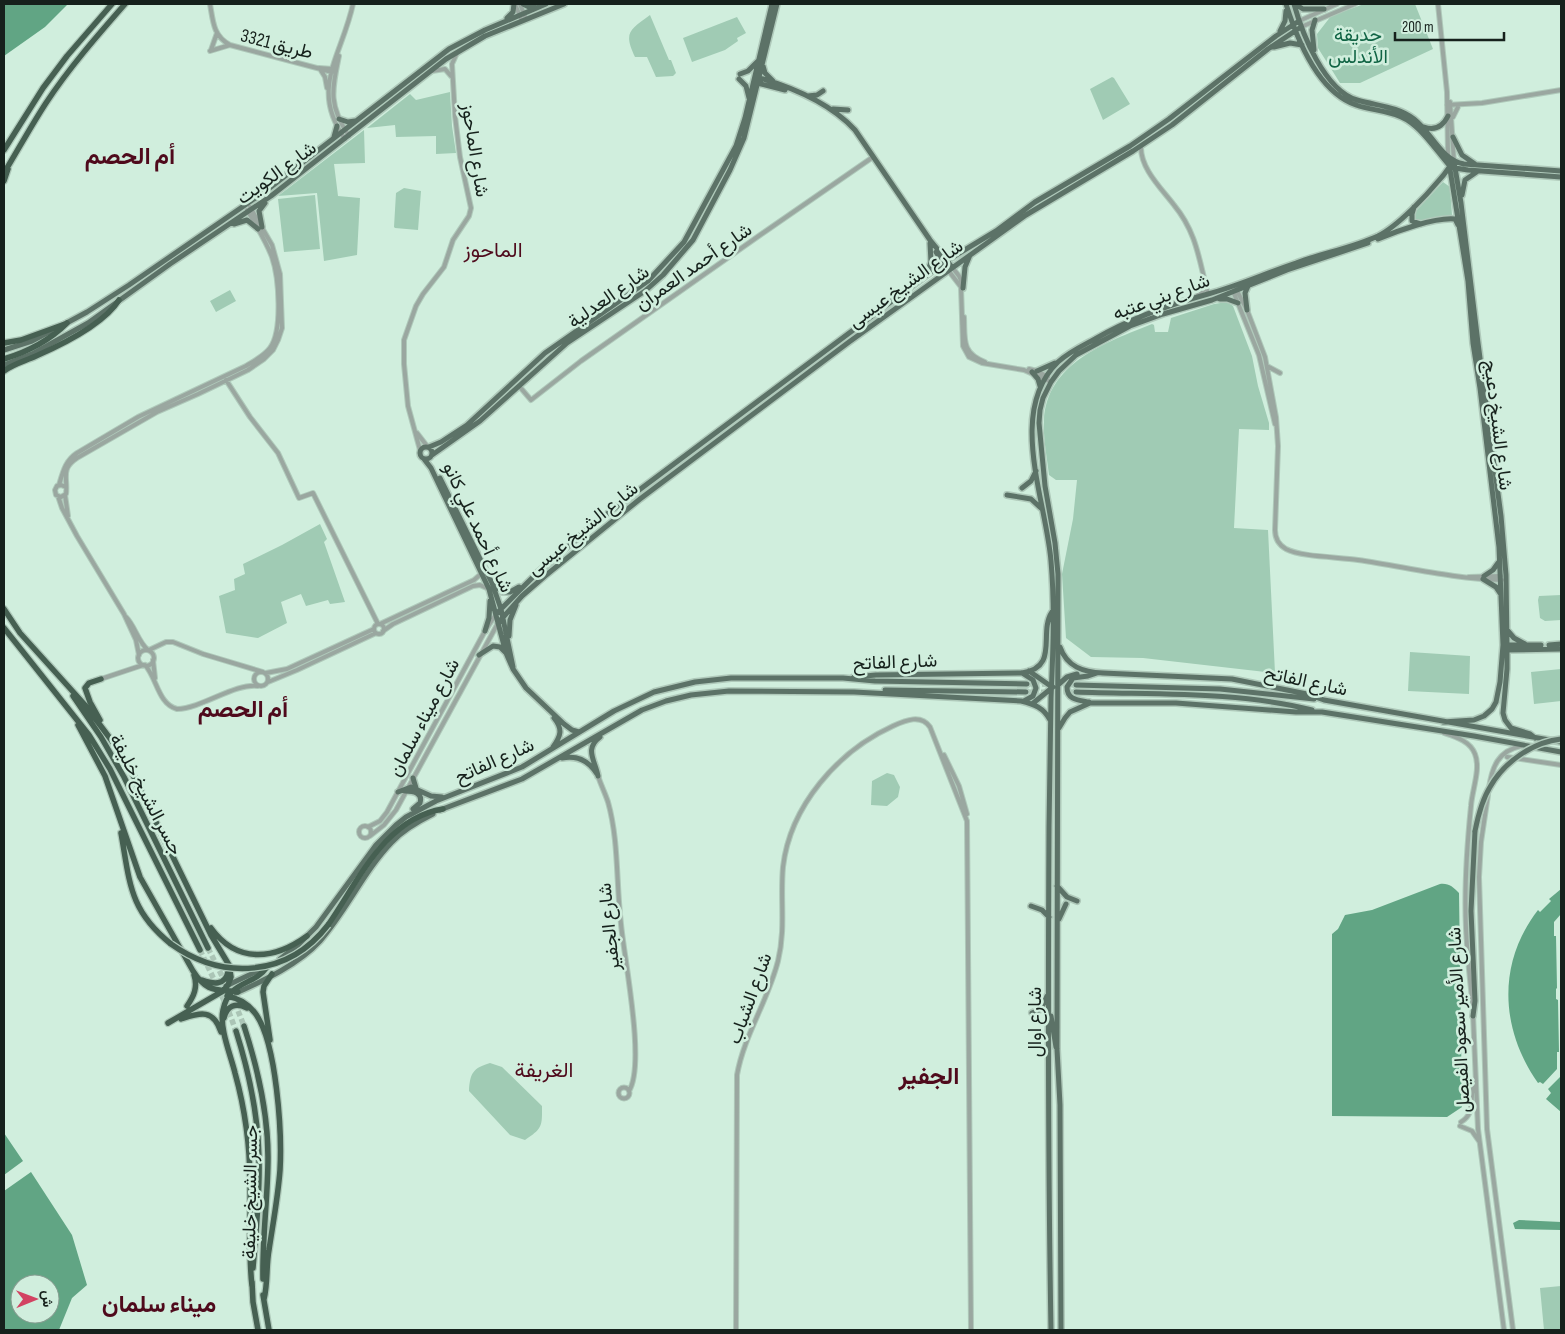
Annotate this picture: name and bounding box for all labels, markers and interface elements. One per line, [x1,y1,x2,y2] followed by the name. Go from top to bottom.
[1395,10,1504,42] scale bar
[1402,18,1434,37] text: 200 m
[238,24,315,65] street label: طريق 3321
[1328,24,1388,69] park label: حديقة الأندلس
[456,101,493,199] street label: شارع الماحوز
[233,137,321,210] street label: شارع الكويت
[85,142,175,172] district label: أم الحصم
[631,218,757,316] street label: شارع أحمد العمران
[844,235,968,334] street label: شارع الشيخ عيسى
[462,238,523,263] district label: الماحوز
[564,261,654,334] street label: شارع العدلية
[1110,269,1214,328] street label: شارع بني عتبه
[1477,359,1517,492] street label: شارع الشيخ دعيج
[435,459,518,598] street label: شارع أحمد علي كانو
[523,477,644,582] street label: شارع الشيخ عيسى
[852,650,938,676] street label: شارع الفاتح
[384,655,465,781] street label: شارع ميناء سلمان
[1262,661,1349,702] street label: شارع الفاتح
[198,695,288,725] district label: أم الحصم
[103,730,187,860] street label: جسر الشيخ خليفة
[451,734,538,790] street label: شارع الفاتح
[593,882,626,973] street label: شارع الجفير
[1443,926,1476,1113] street label: شارع الأمير سعود الفيصل
[723,950,778,1047] street label: شارع الشباب
[1024,987,1047,1057] street label: شارع اوال
[515,1058,573,1083] district label: الغريفة
[898,1062,959,1091] district label: الجفير
[238,1125,264,1259] street label: جسر الشيخ خليفة
[10,1274,60,1324] north arrow
[39,1290,56,1308] text: ش
[102,1290,216,1319] district label: ميناء سلمان

